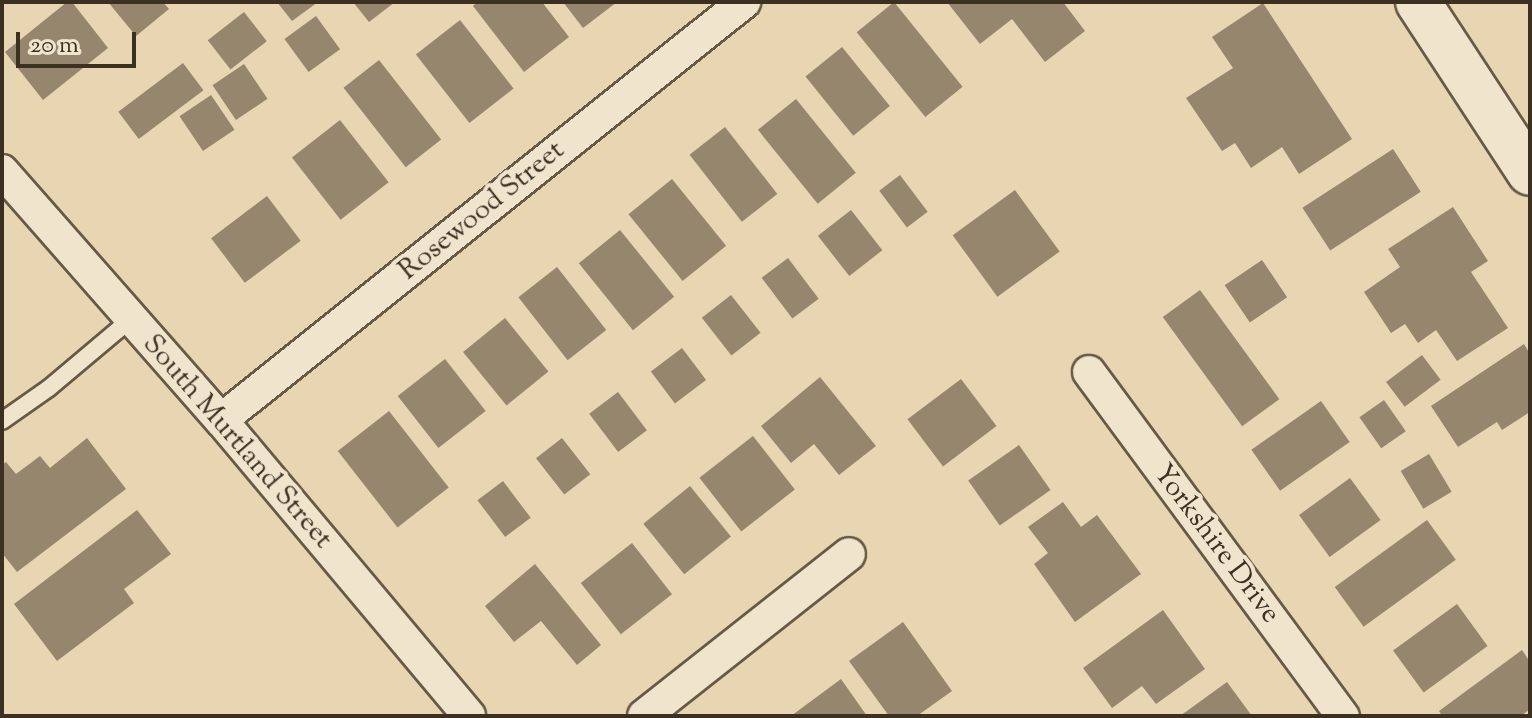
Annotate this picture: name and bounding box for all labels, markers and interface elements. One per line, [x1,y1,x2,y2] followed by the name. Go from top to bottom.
[20,16,140,66] scale bar
[30,29,79,63] text: 20 m
[393,134,571,288] street label: Rosewood Street
[135,328,339,556] street label: South Murtland Street
[1145,458,1287,630] street label: Yorkshire Drive

